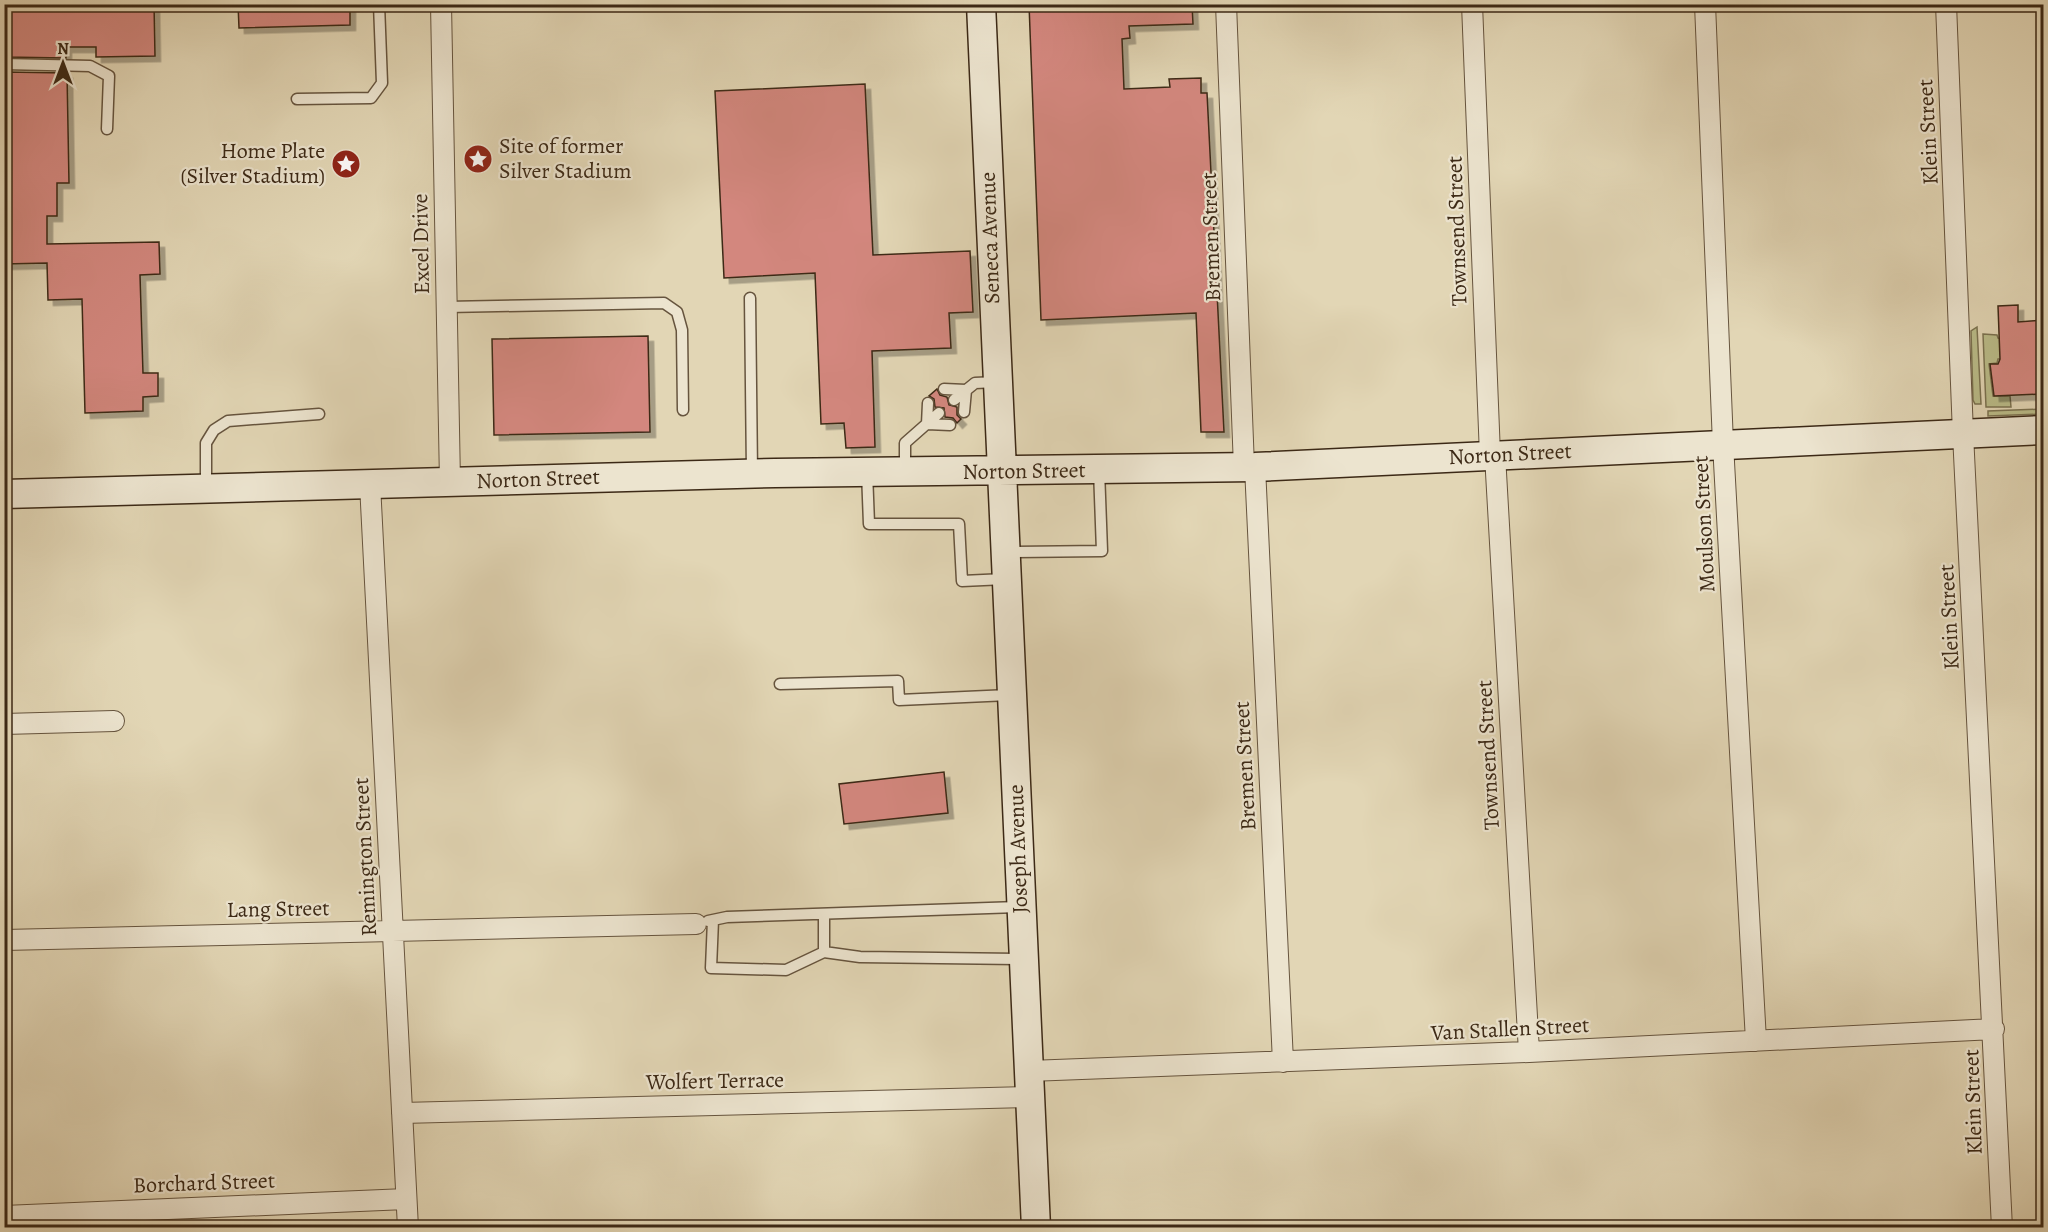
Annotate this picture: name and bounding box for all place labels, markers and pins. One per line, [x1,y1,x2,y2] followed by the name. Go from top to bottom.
[499,131,632,186] place label: Site of former Silver Stadium
[180,136,325,191] place label: Home Plate (Silver Stadium)
[462,143,494,175] place icon: Site of former Silver Stadium
[330,148,362,180] place icon: Home Plate (Silver Stadium)

